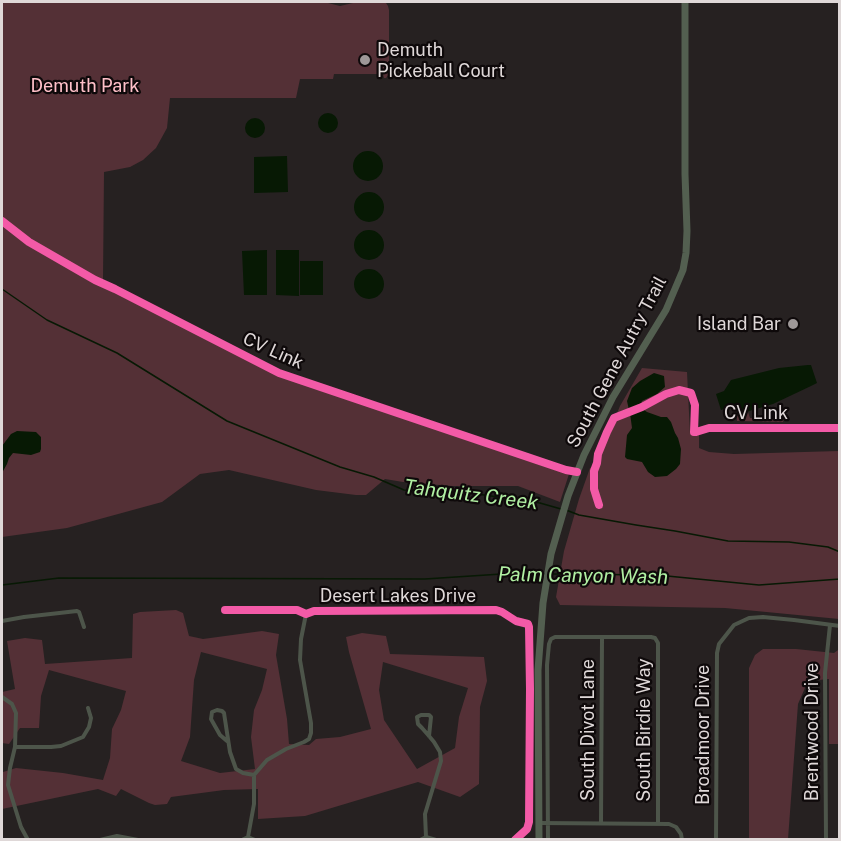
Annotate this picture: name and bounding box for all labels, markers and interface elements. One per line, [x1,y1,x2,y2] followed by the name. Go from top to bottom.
[377,39,505,82] place label: Demuth Pickeball Court
[358,53,372,67] marker: Demuth Pickeball Court
[31,75,139,97] park label: Demuth Park
[563,273,671,451] street label: South Gene Autry Trail
[697,313,781,335] place label: Island Bar
[786,317,800,331] marker: Island Bar
[239,328,307,374] street label: CV Link
[724,402,788,424] street label: CV Link
[403,475,539,515] water label: Tahquitz Creek
[498,563,668,589] water label: Palm Canyon Wash
[320,585,476,607] street label: Desert Lakes Drive
[633,658,655,802] street label: South Birdie Way
[577,659,599,801] street label: South Divot Lane
[801,663,823,801] street label: Brentwood Drive
[692,665,714,805] street label: Broadmoor Drive

